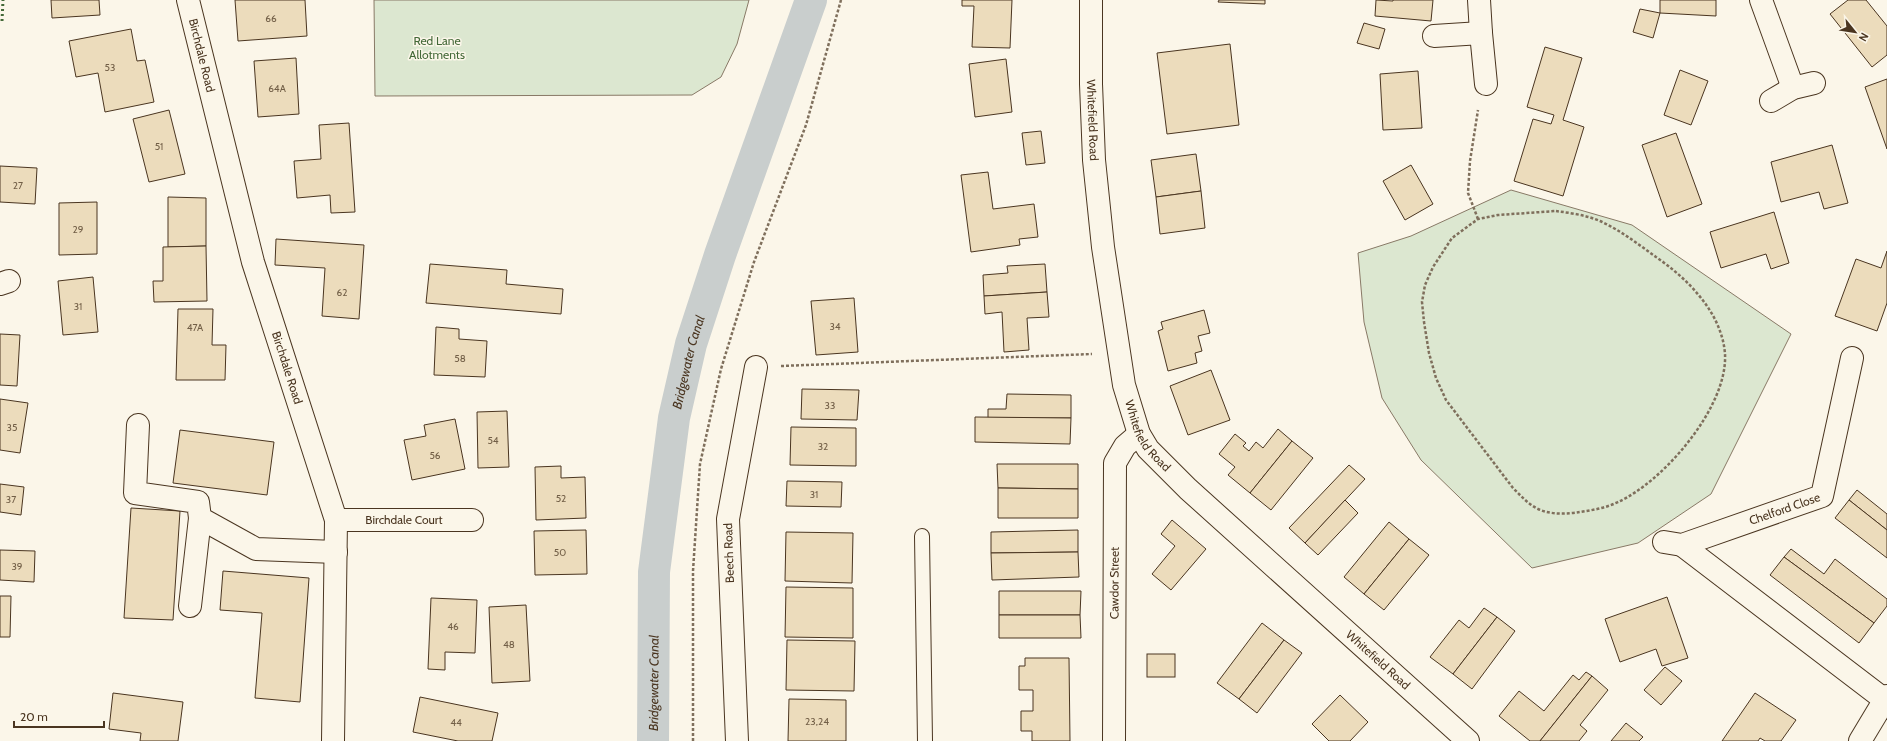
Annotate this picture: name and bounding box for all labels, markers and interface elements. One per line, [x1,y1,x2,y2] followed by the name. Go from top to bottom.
[265,12,277,25] house number: 66
[1835,12,1875,52] north arrow
[186,17,219,94] street label: Birchdale Road
[1856,30,1872,44] text: N
[409,33,465,62] park label: Red Lane Allotments
[105,61,115,74] house number: 53
[1084,79,1102,161] street label: Whitefield Road
[268,82,287,95] house number: 64A
[155,140,163,153] house number: 51
[13,179,23,192] house number: 27
[73,223,84,236] house number: 29
[337,286,347,299] house number: 62
[74,300,82,313] house number: 31
[668,313,708,410] water label: Bridgewater Canal
[829,320,841,333] house number: 34
[187,321,204,334] house number: 47A
[269,329,306,406] street label: Birchdale Road
[454,352,466,365] house number: 58
[1122,398,1174,474] street label: Whitefield Road
[825,399,835,412] house number: 33
[7,421,17,434] house number: 35
[487,434,499,447] house number: 54
[818,440,828,453] house number: 32
[429,449,441,462] house number: 56
[810,488,818,501] house number: 31
[1747,489,1822,528] street label: Chelford Close
[556,492,566,505] house number: 52
[6,493,16,506] house number: 37
[365,512,443,527] street label: Birchdale Court
[720,523,737,583] street label: Beech Road
[554,546,566,559] house number: 50
[1106,547,1122,619] street label: Cawdor Street
[11,560,23,573] house number: 39
[447,620,459,633] house number: 46
[1343,627,1414,692] street label: Whitefield Road
[645,635,662,731] water label: Bridgewater Canal
[503,638,515,651] house number: 48
[14,703,104,729] scale bar
[20,709,48,724] text: 20 m
[805,715,829,728] house number: 23,24
[450,716,462,729] house number: 44

